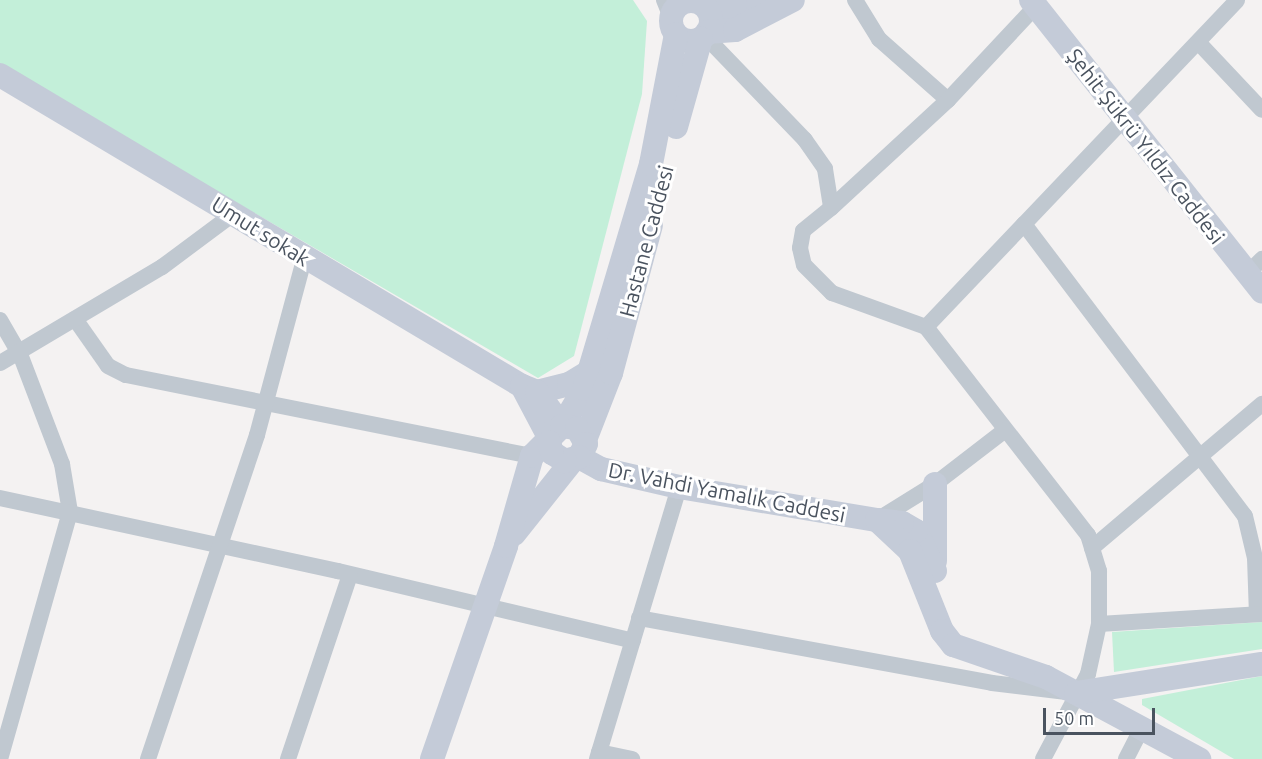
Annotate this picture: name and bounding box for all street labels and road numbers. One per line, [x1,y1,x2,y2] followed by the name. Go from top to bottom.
[1062,43,1230,249] street label: Şehit Şükrü Yıldız Caddesi
[614,162,678,320] street label: Hastane Caddesi
[207,191,315,271] street label: Umut sokak
[606,457,848,527] street label: Dr. Vahdi Yamalık Caddesi

